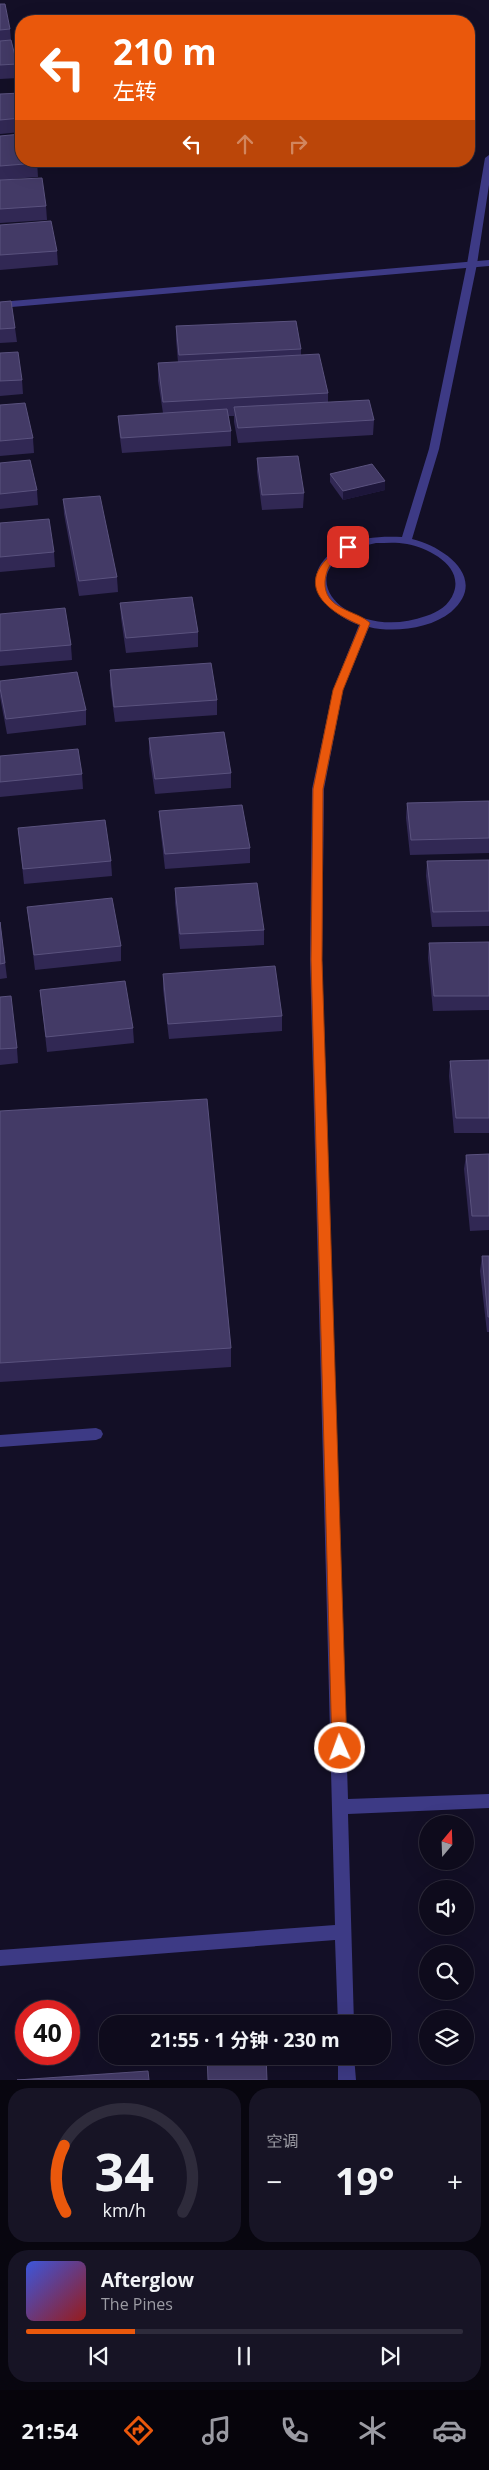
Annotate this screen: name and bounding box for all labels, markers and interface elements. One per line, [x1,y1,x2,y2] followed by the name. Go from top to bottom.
[113,28,217,75] text: 210 m
[30,35,95,100] icon: left
[113,75,157,105] text: 左转
[178,130,206,158] icon: left
[231,130,259,158] icon: ahead
[284,130,312,158] icon: right
[327,526,369,568] pin
[334,533,362,561] icon: arrive
[313,1721,365,1773] position arrow
[419,1815,474,1870] north arrow
[419,1815,474,2065] map controls
[419,1880,474,1935] button: sound
[419,1945,474,2000] button: search
[15,2000,80,2065] speed limit sign: 40
[419,2010,474,2065] button: layers
[150,2027,340,2053] text: 21:55 · 1 分钟 · 230 m
[267,2130,299,2152] text: 空调
[95,2135,154,2206] text: 34
[335,2154,395,2206] text: 19°
[267,2162,283,2200] text: −
[447,2162,463,2200] text: +
[103,2198,146,2222] text: km/h
[101,2267,194,2293] text: Afterglow
[101,2293,173,2315] text: The Pines
[85,2342,113,2370] icon: previous
[230,2342,258,2370] icon: pause
[376,2342,404,2370] icon: next
[121,2413,156,2448] icon: directions
[199,2413,234,2448] icon: music
[277,2413,312,2448] icon: phone
[355,2413,390,2448] icon: climate
[432,2413,467,2448] icon: car
[21,2415,78,2445] text: 21:54

